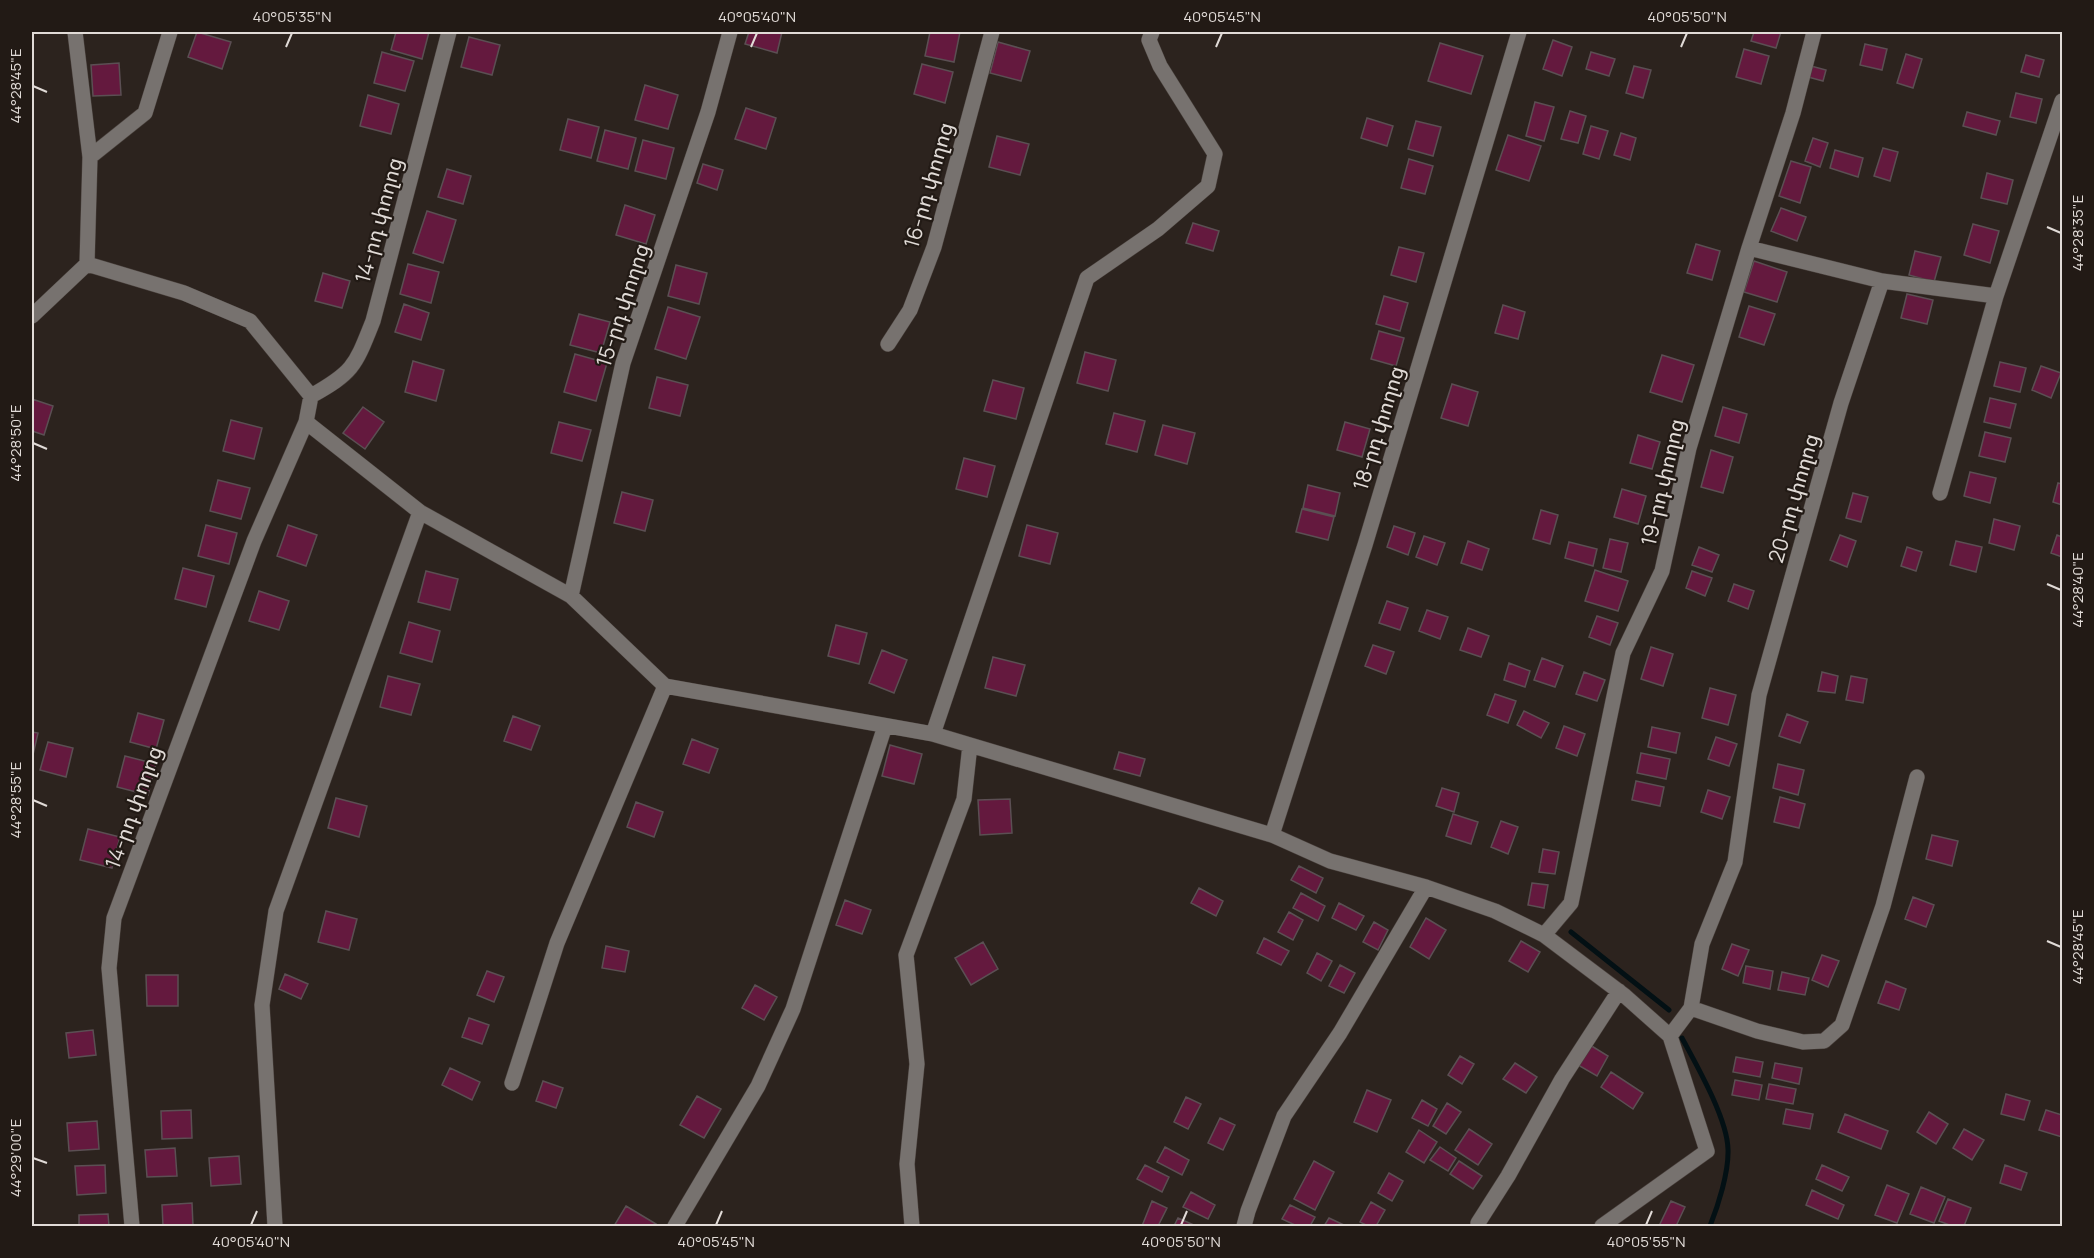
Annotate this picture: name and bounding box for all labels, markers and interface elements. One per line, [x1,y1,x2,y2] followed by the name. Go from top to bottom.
[253,6,331,27] text: 40°05'35"N
[718,6,796,27] text: 40°05'40"N
[1183,6,1261,27] text: 40°05'45"N
[1647,6,1727,27] text: 40°05'50"N
[5,48,26,124] text: 44°28'45"E
[897,119,959,251] street label: 16-րդ փողոց
[348,154,408,286] street label: 14-րդ փողոց
[2067,195,2088,271] text: 44°28'35"E
[589,240,655,370] street label: 15-րդ փողոց
[1346,362,1410,494] street label: 18-րդ փողոց
[5,404,26,482] text: 44°28'50"E
[1634,416,1690,548] street label: 19-րդ փողոց
[1761,430,1825,566] street label: 20-րդ փողոց
[2067,552,2088,628] text: 44°28'40"E
[98,742,168,872] street label: 14-րդ փողոց
[5,762,26,838] text: 44°28'55"E
[2067,909,2088,985] text: 44°28'45"E
[5,1119,26,1197] text: 44°29'00"E
[212,1231,290,1252] text: 40°05'40"N
[677,1231,755,1252] text: 40°05'45"N
[1141,1231,1221,1252] text: 40°05'50"N
[1606,1231,1686,1252] text: 40°05'55"N

